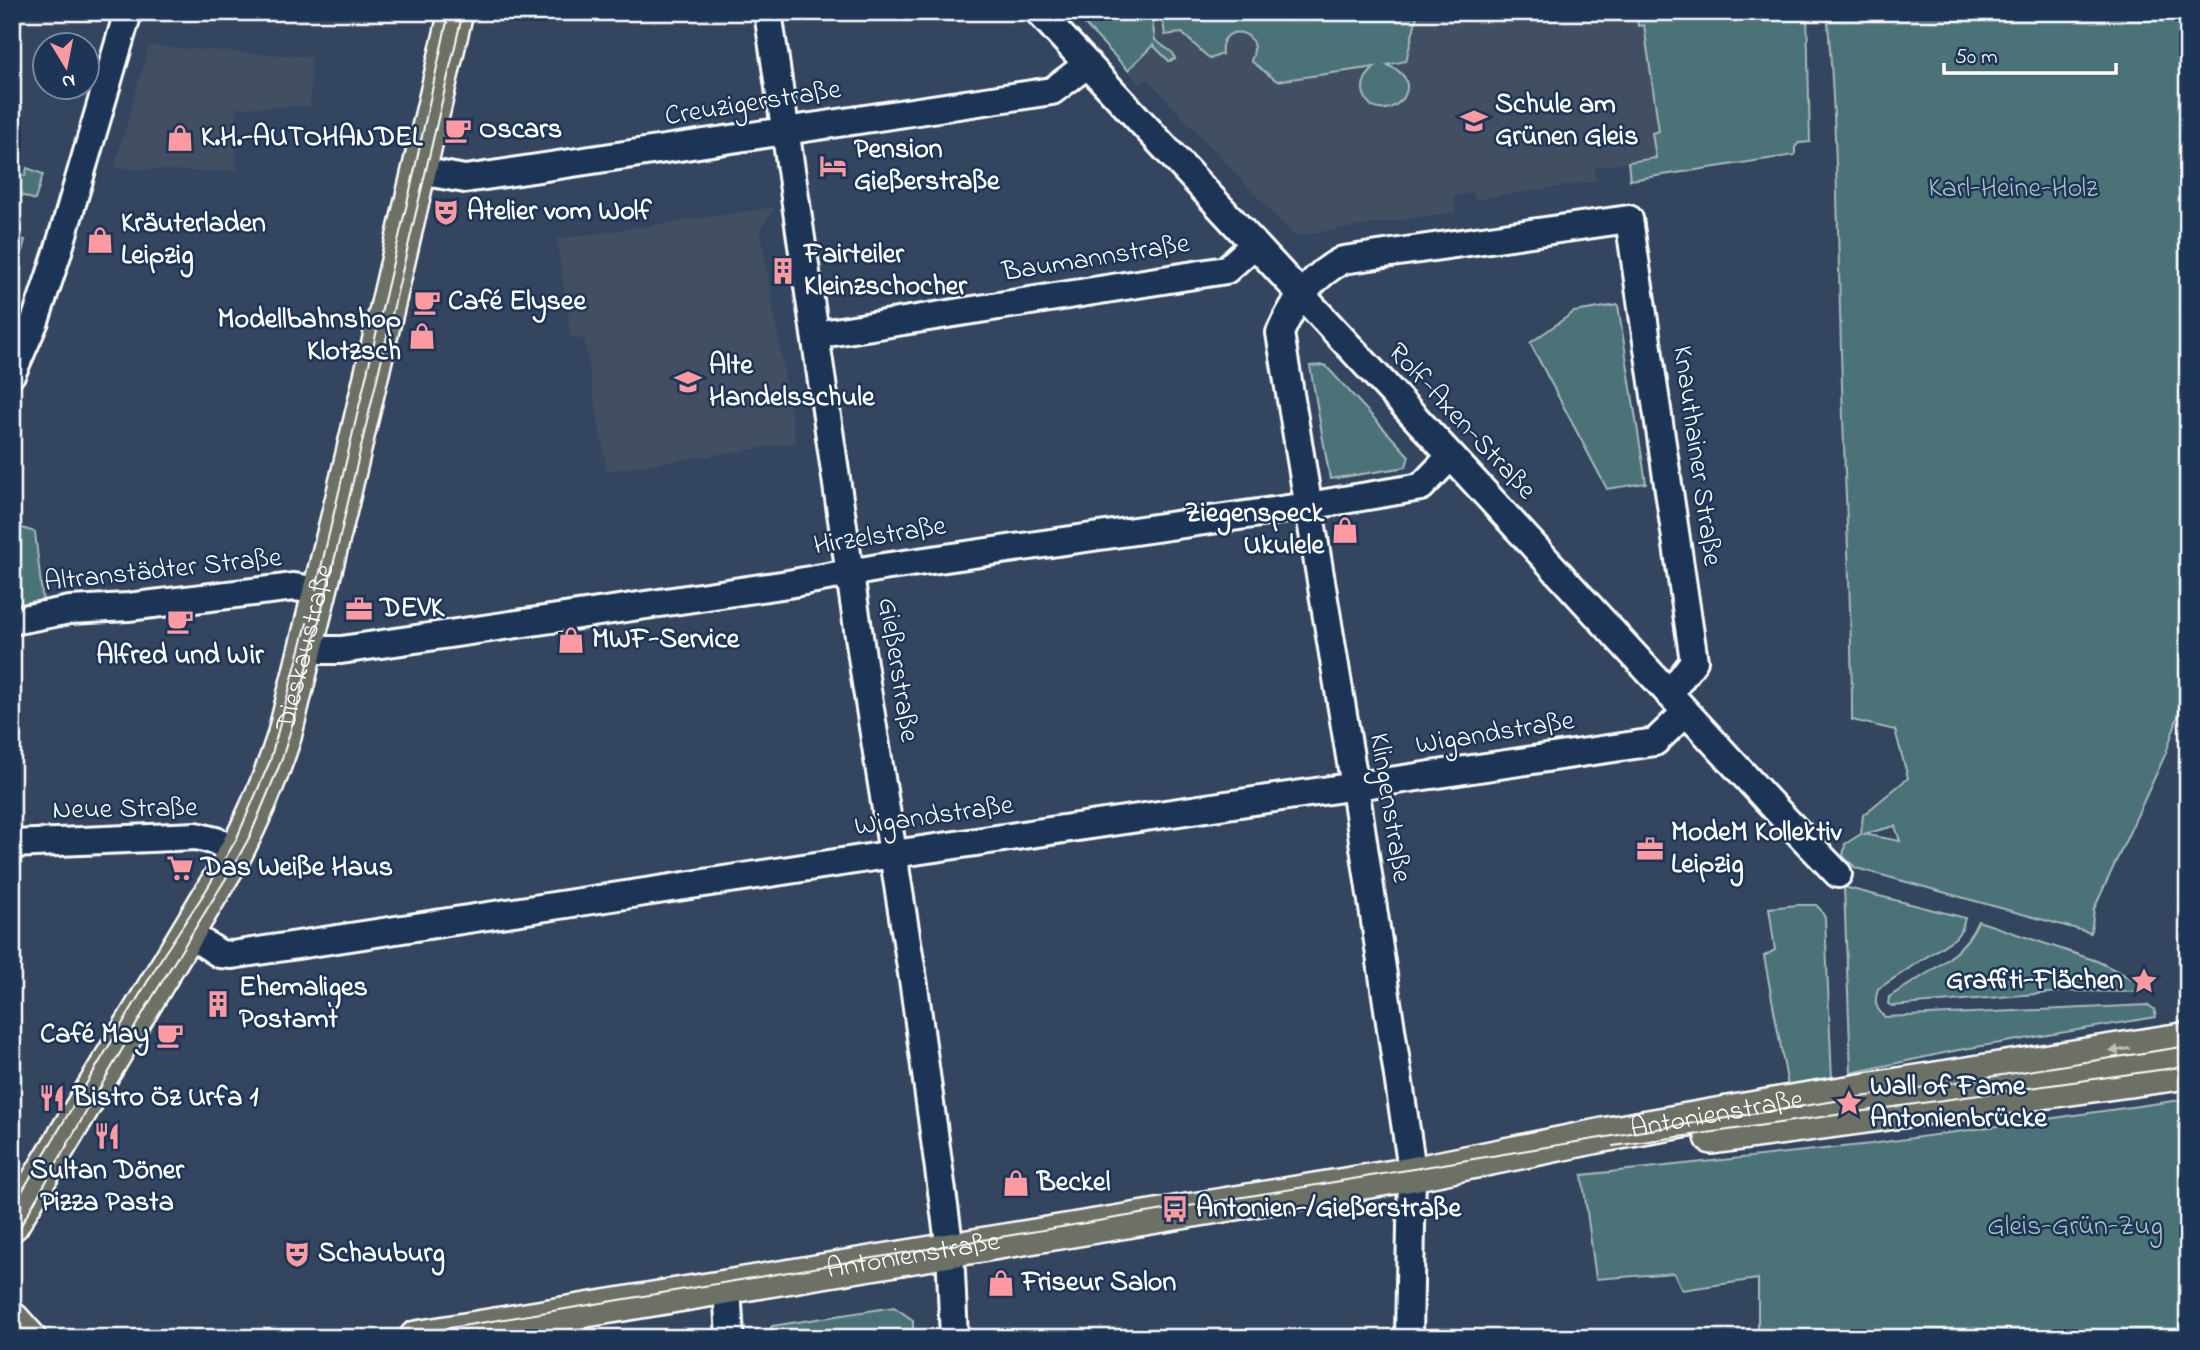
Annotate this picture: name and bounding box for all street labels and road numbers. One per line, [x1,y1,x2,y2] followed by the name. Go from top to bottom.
[662,70,844,138] street label: Creuzigerstraße
[998,224,1193,294] street label: Baumannstraße
[1377,334,1545,510] street label: Rolf-Axen-Straße
[1660,343,1732,569] street label: Knauthainer Straße
[811,506,950,568] street label: Hirzelstraße
[42,538,284,604] street label: Altranstädter Straße
[265,560,346,736] street label: Dieskaustraße
[865,595,929,746] street label: Gießerstraße
[1413,701,1578,767] street label: Wigandstraße
[1357,730,1421,886] street label: Klingenstraße
[852,785,1017,848] street label: Wigandstraße
[52,788,198,832] street label: Neue Straße
[1627,1080,1807,1150] street label: Antonienstraße
[824,1222,1003,1291] street label: Antonienstraße

